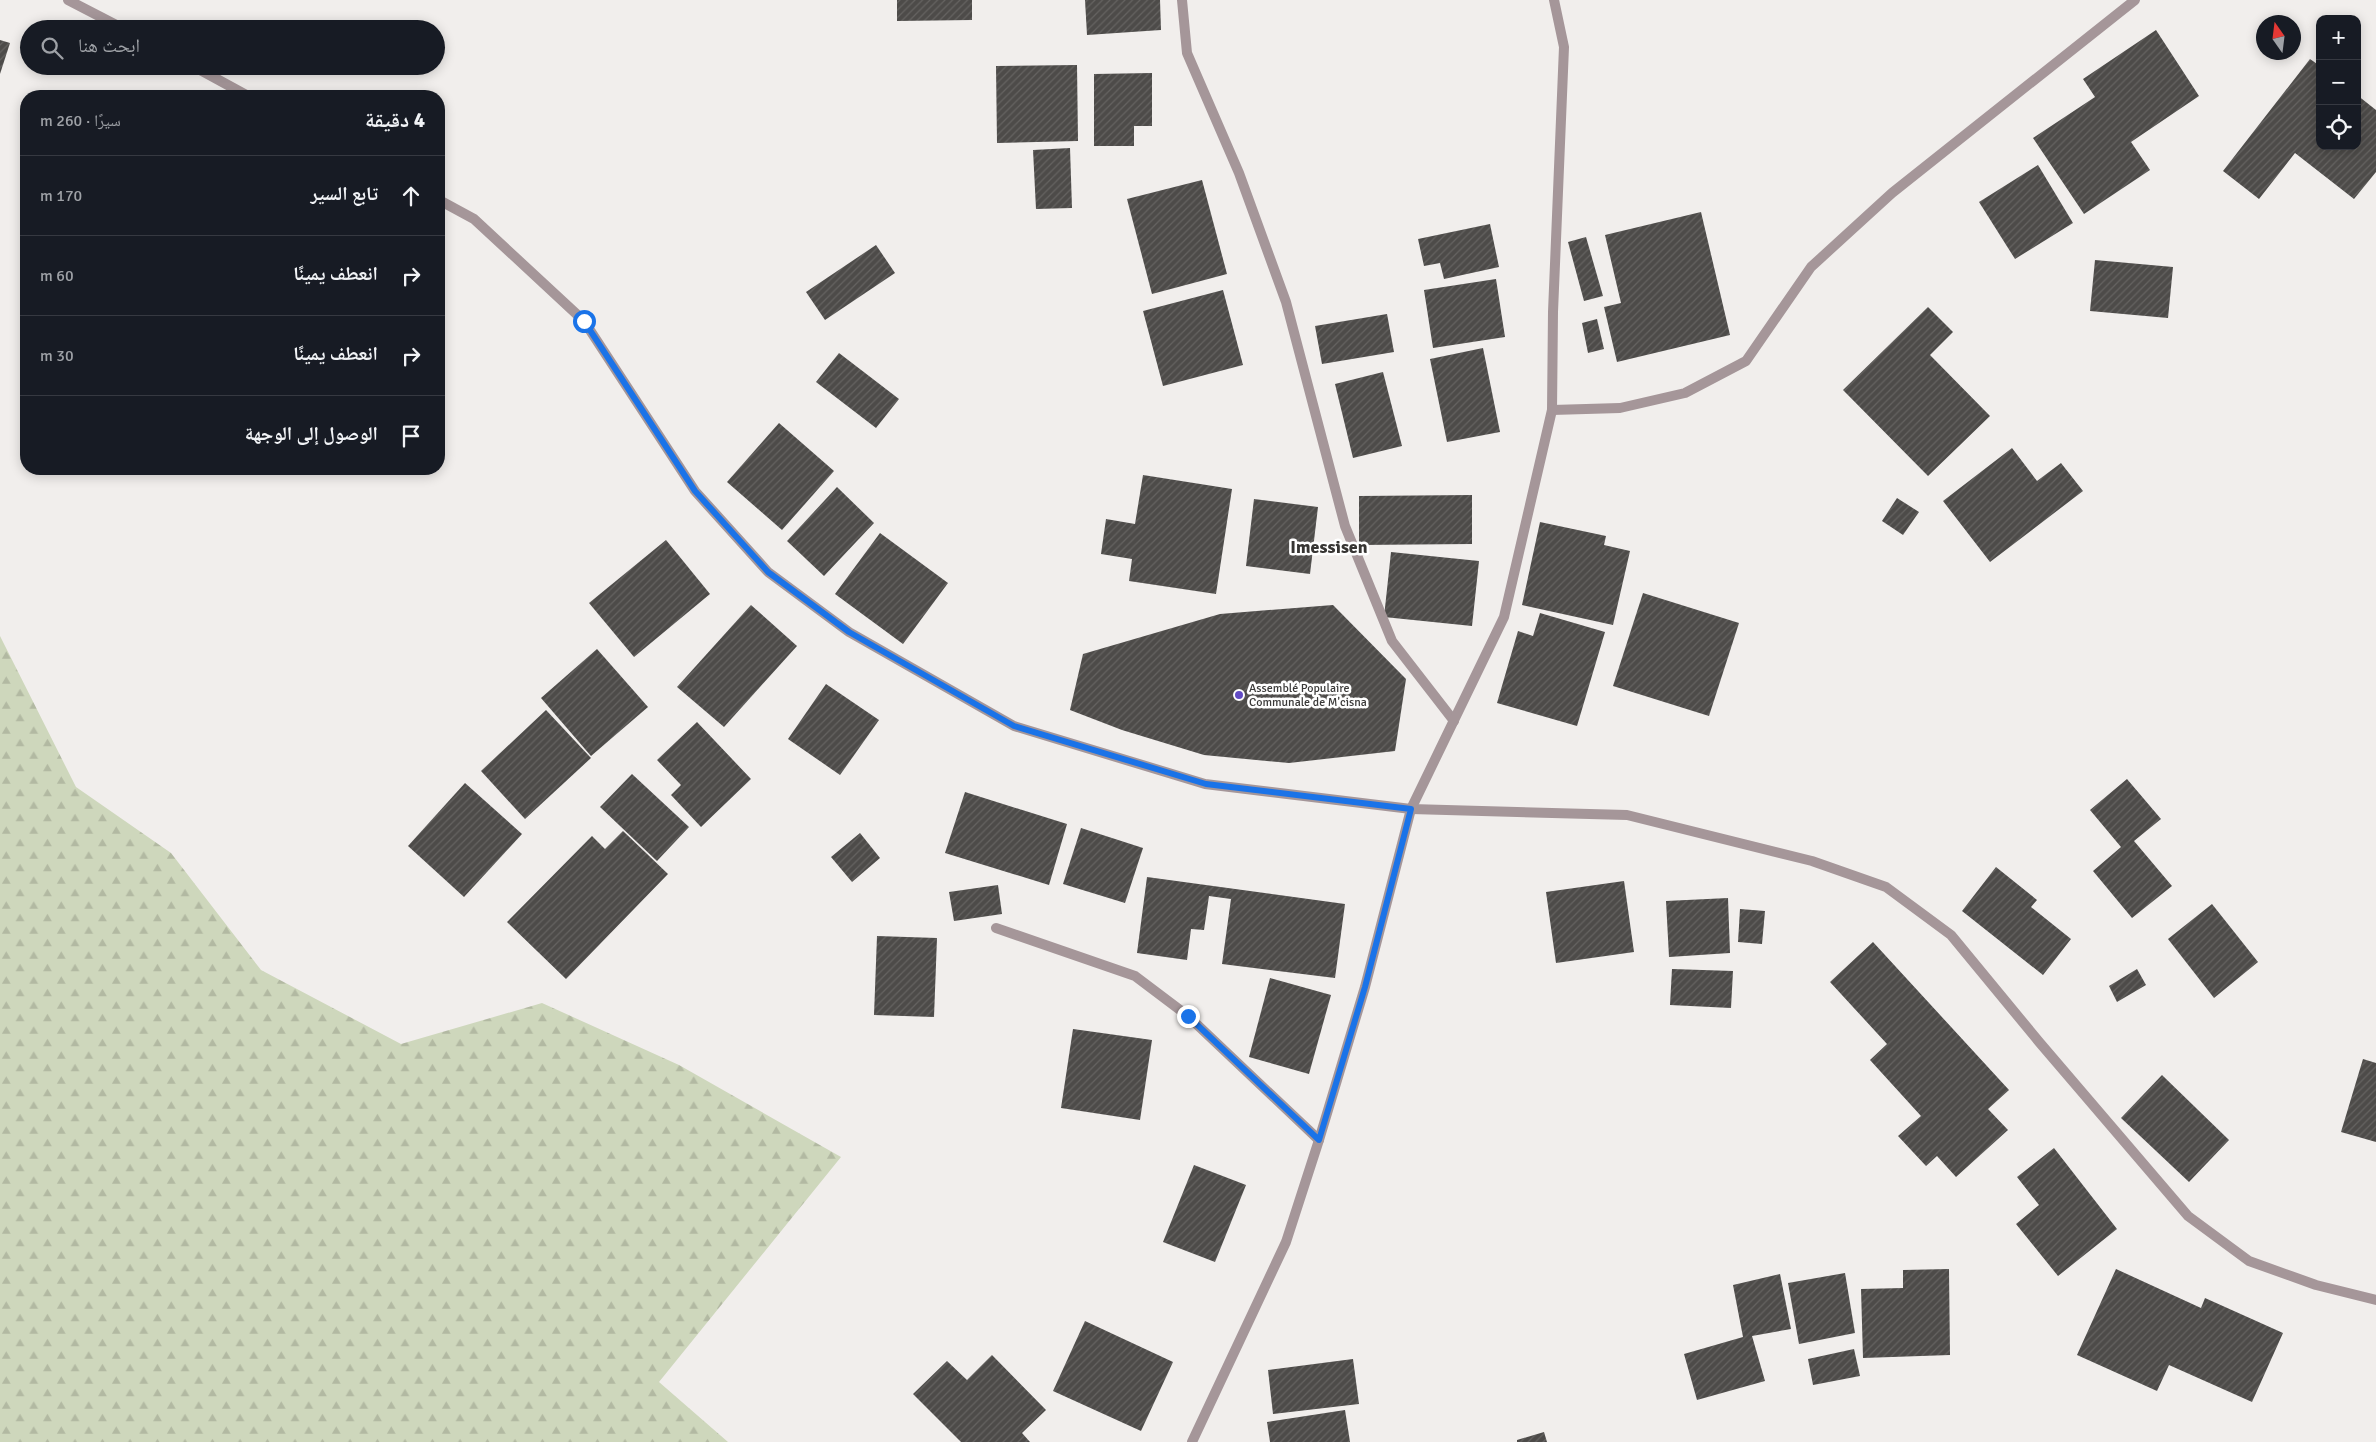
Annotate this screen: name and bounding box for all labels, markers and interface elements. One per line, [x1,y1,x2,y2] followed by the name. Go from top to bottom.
[2256,15,2301,60] north arrow
[2316,15,2361,150] map controls
[2316,15,2361,60] button: +
[20,20,445,75] search box
[38,34,66,62] icon: search
[78,34,140,58] text: ابحث هنا
[2316,60,2361,105] button: −
[2316,105,2361,150] button: locate
[365,107,425,133] text: 4 دقيقة
[40,111,121,131] text: سيرًا · 260 m
[310,182,378,206] text: تابع السير
[397,182,425,210] icon: ahead
[40,186,82,206] text: 170 m
[293,262,378,286] text: انعطف يمينًا
[397,262,425,290] icon: right
[40,266,74,286] text: 60 m
[573,310,596,333] route start
[293,342,378,366] text: انعطف يمينًا
[397,342,425,370] icon: right
[40,346,74,366] text: 30 m
[245,422,378,446] text: الوصول إلى الوجهة
[397,422,425,450] icon: arrive
[1290,536,1368,558] district label: Imessisen
[1249,681,1367,710] place label: Assemblé Populaire Communale de M'cisna
[1233,689,1245,701] marker: Assemblé Populaire Communale de M'cisna
[1177,1005,1200,1028] route end

